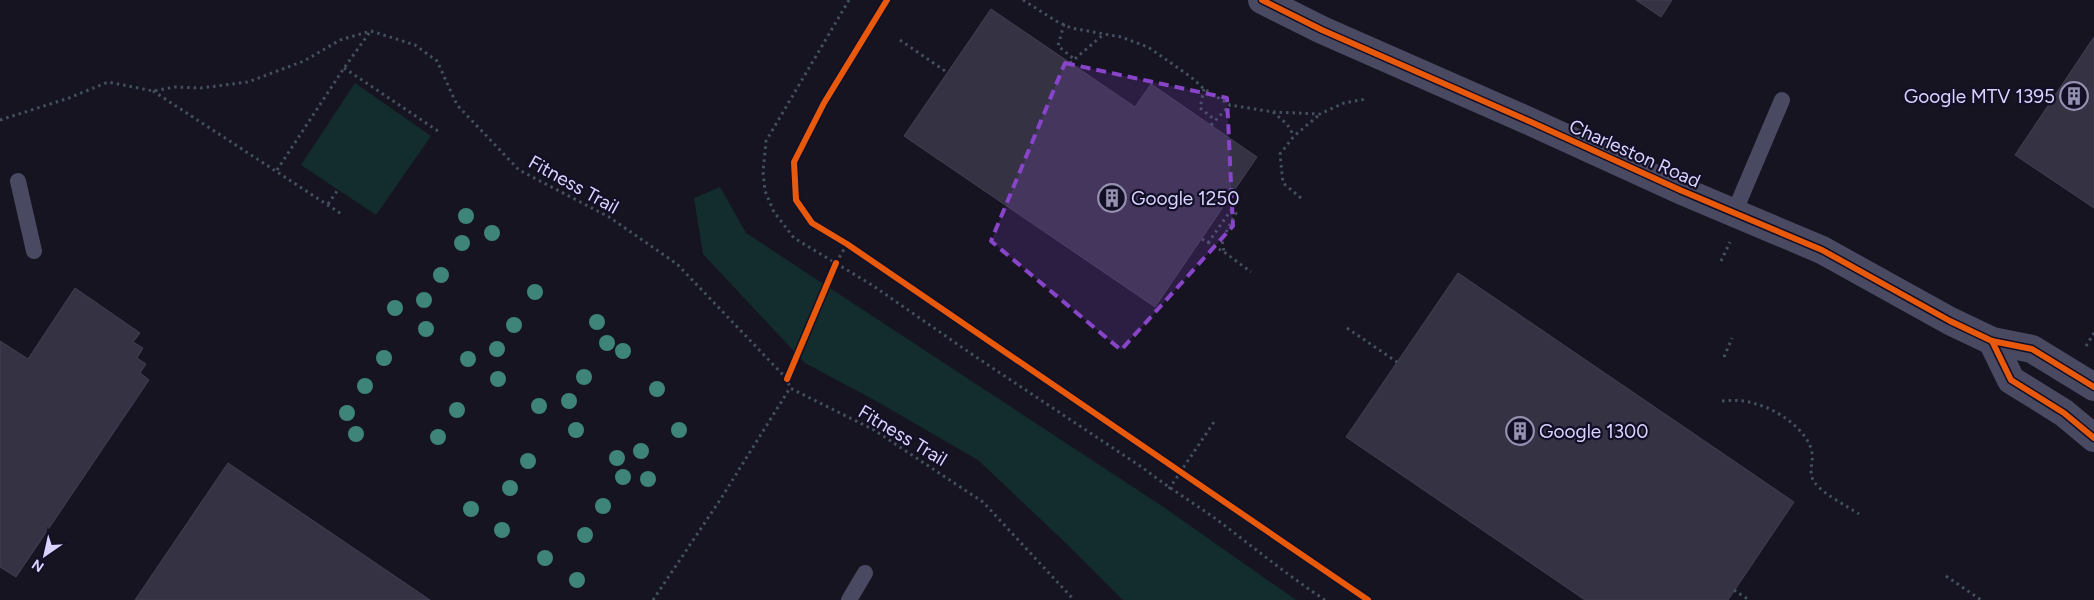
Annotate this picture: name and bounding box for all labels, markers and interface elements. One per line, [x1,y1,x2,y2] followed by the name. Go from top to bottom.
[2059,81,2089,111] building icon: Google MTV 1395
[1904,85,2055,108] place label: Google MTV 1395
[1566,114,1704,193] street label: Charleston Road
[525,150,623,219] street label: Fitness Trail
[1097,183,1127,213] building icon: Google 1250
[1131,187,1239,210] place label: Google 1250
[854,400,951,471] street label: Fitness Trail
[1505,416,1535,446] building icon: Google 1300
[1539,420,1648,443] place label: Google 1300
[20,530,70,580] north arrow
[29,555,47,575] text: N

